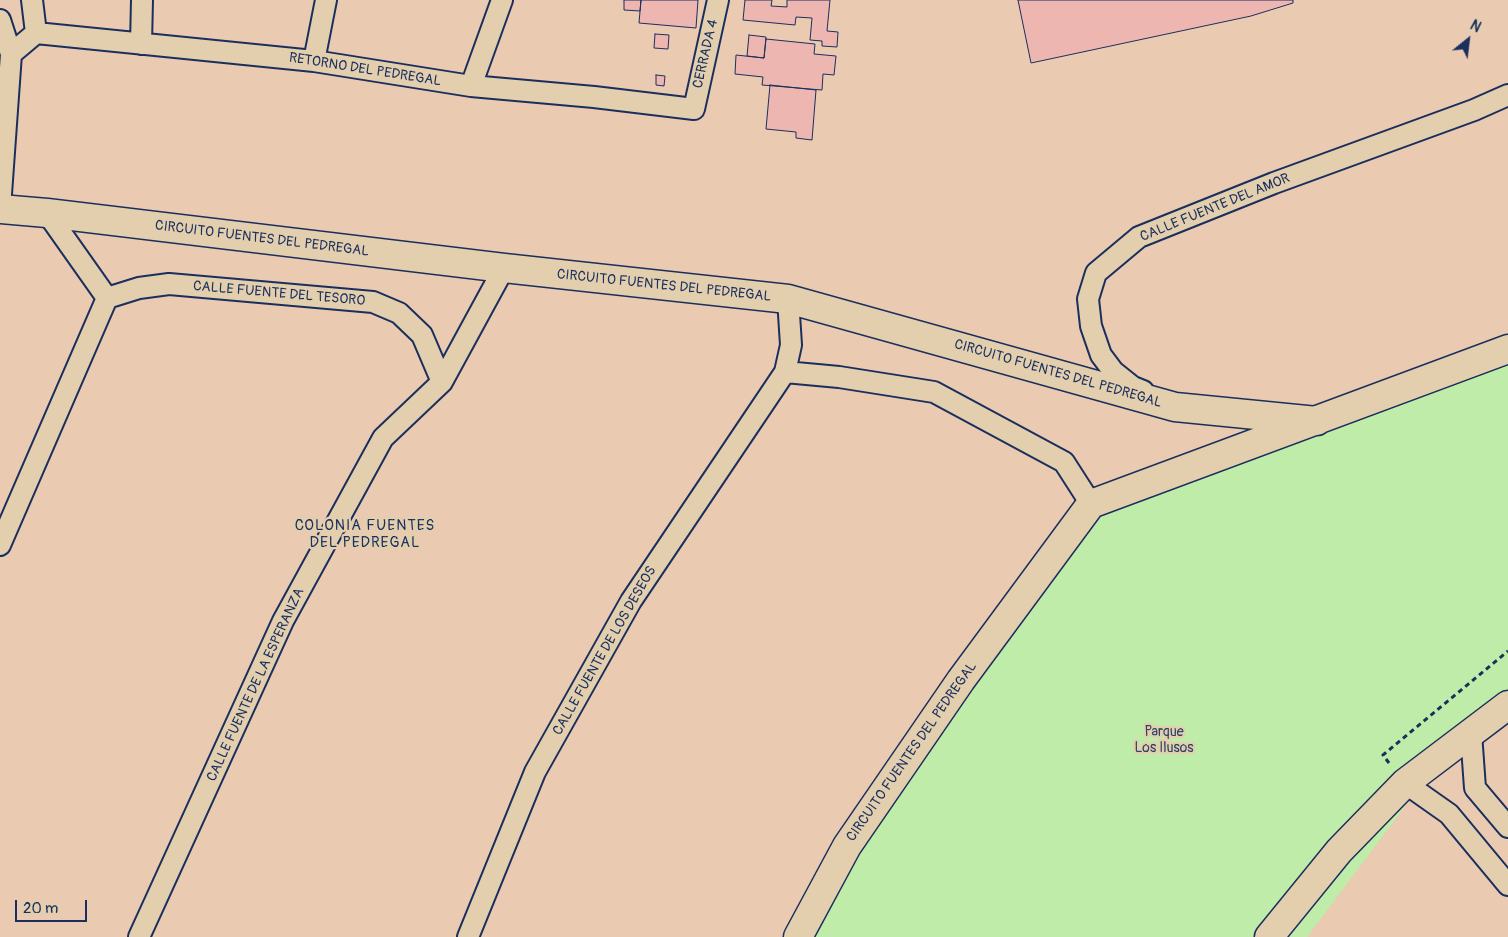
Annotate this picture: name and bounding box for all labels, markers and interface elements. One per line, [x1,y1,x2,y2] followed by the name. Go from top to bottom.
[1443,15,1493,65] north arrow
[1467,17,1484,36] text: N
[690,18,722,90] street label: CERRADA 4
[288,50,442,90] street label: RETORNO DEL PEDREGAL
[1138,170,1292,246] street label: CALLE FUENTE DEL AMOR
[154,218,370,260] street label: CIRCUITO FUENTES DEL PEDREGAL
[556,266,772,306] street label: CIRCUITO FUENTES DEL PEDREGAL
[192,278,366,310] street label: CALLE FUENTE DEL TESORO
[952,336,1164,412] street label: CIRCUITO FUENTES DEL PEDREGAL
[293,517,437,552] district label: COLONIA FUENTES DEL PEDREGAL
[550,564,660,738] street label: CALLE FUENTE DE LOS DESEOS
[204,586,308,784] street label: CALLE FUENTE DE LA ESPERANZA
[843,659,981,845] street label: CIRCUITO FUENTES DEL PEDREGAL
[1134,724,1194,756] park label: Parque Los Ilusos
[18,890,90,922] scale bar
[23,899,58,918] text: 20 m

